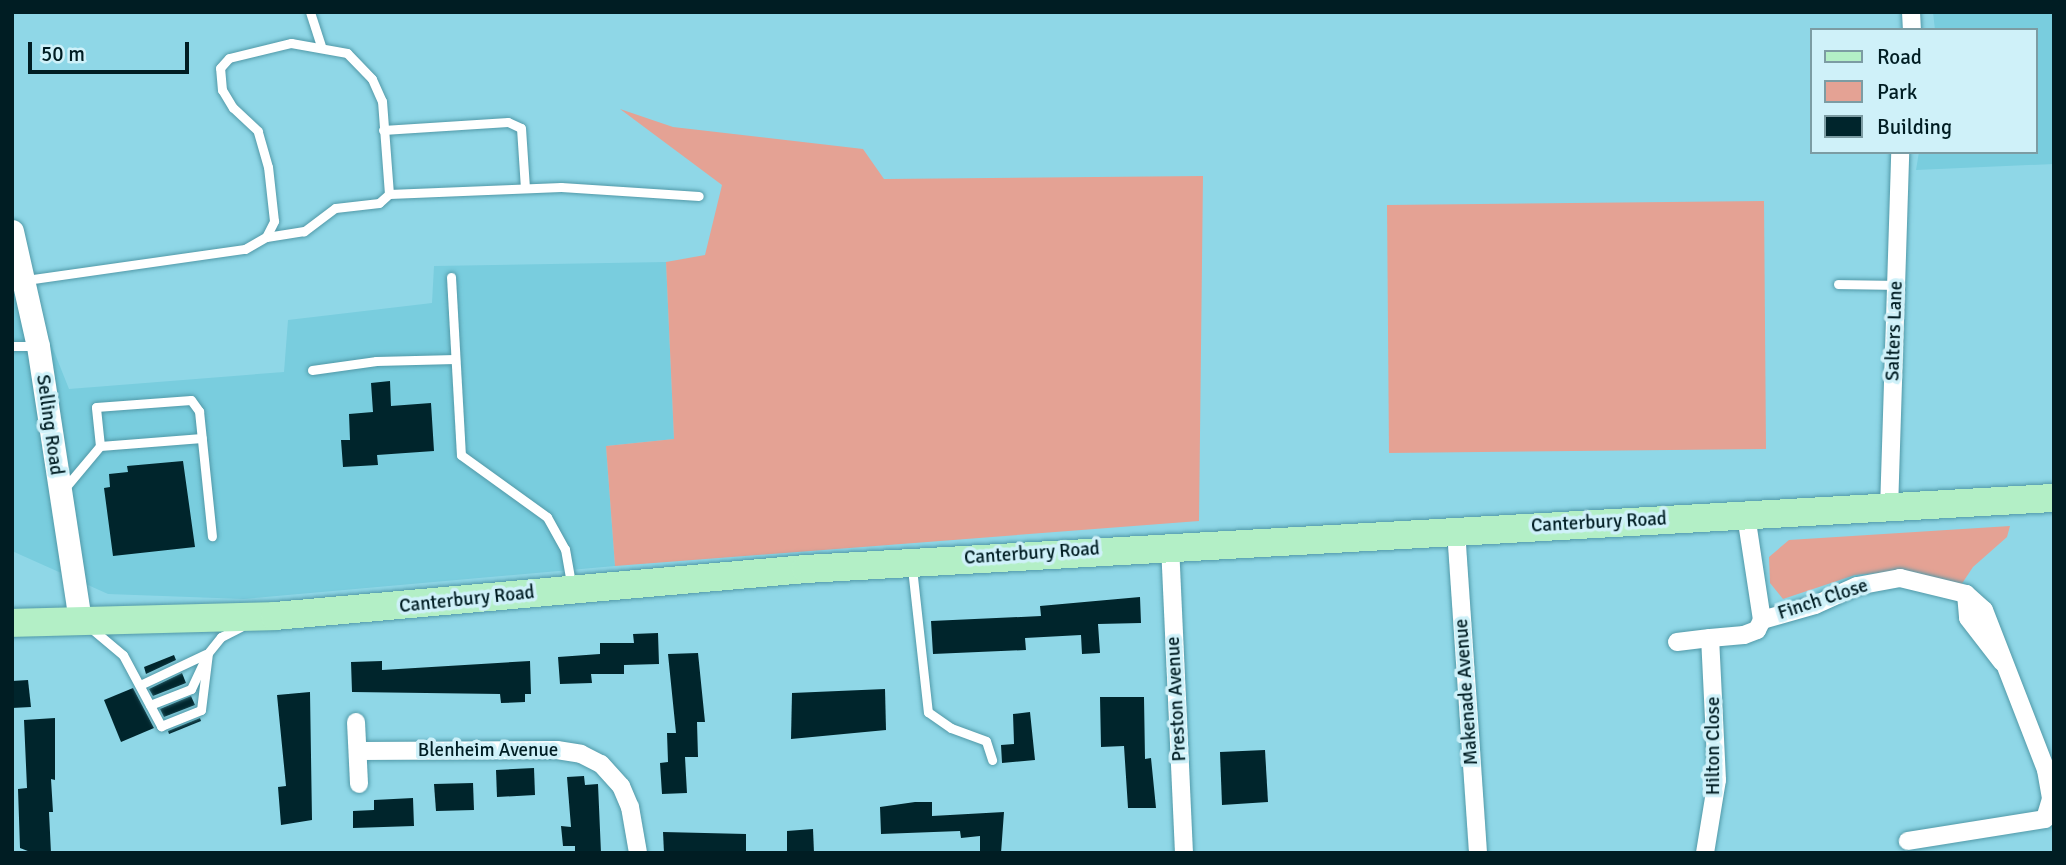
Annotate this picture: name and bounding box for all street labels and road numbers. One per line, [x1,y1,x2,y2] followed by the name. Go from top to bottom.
[1882,281,1908,381] street label: Salters Lane
[31,373,67,477] street label: Selling Road
[1531,508,1667,538] street label: Canterbury Road
[963,538,1101,570] street label: Canterbury Road
[1775,575,1871,625] street label: Finch Close
[398,582,536,618] street label: Canterbury Road
[1451,618,1483,766] street label: Makenade Avenue
[1162,636,1192,762] street label: Preston Avenue
[1703,697,1725,795] street label: Hilton Close
[418,740,558,762] street label: Blenheim Avenue

